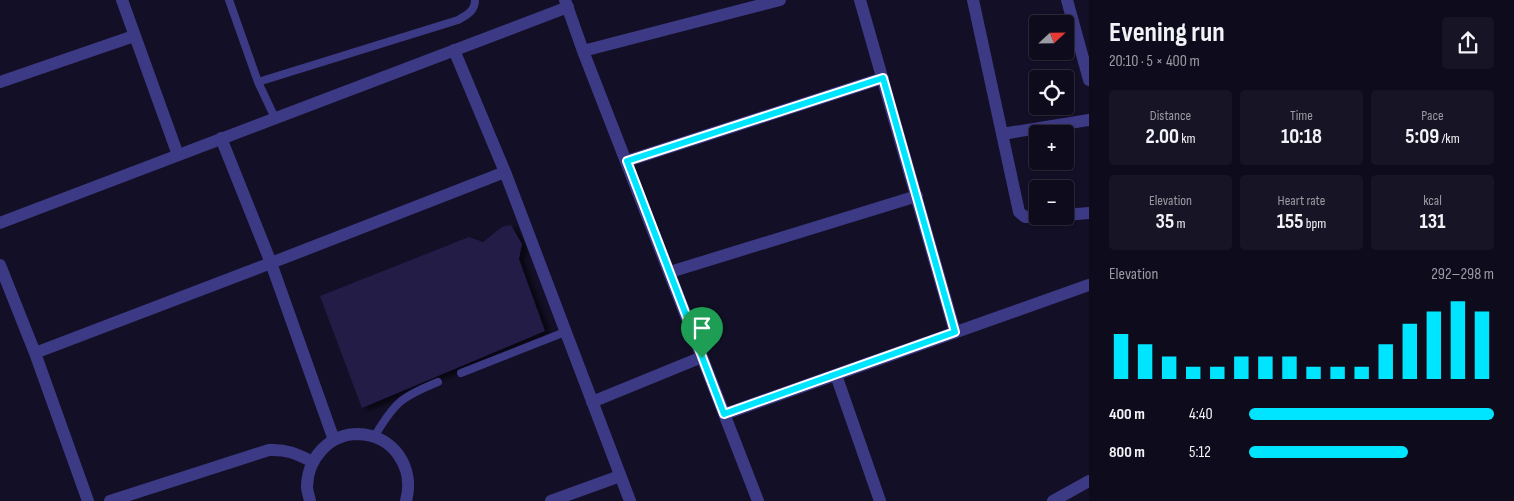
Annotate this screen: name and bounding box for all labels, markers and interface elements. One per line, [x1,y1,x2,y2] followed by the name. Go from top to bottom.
[1029,15,1074,60] north arrow
[1029,15,1074,225] map controls
[1109,16,1225,49] text: Evening run
[1442,17,1494,69] button: share
[1109,52,1200,71] text: 20:10 · 5 × 400 m
[1029,70,1074,115] button: locate
[1150,107,1191,124] text: Distance
[1290,107,1313,124] text: Time
[1421,107,1444,124] text: Pace
[1145,124,1179,149] text: 2.00
[1281,124,1322,149] text: 10:18
[1405,124,1439,149] text: 5:09
[1029,125,1074,170] button: +
[1179,130,1196,147] text: km
[1439,130,1460,147] text: /km
[1029,180,1074,225] button: −
[1149,192,1192,209] text: Elevation
[1278,192,1325,209] text: Heart rate
[1423,192,1442,209] text: kcal
[1156,209,1174,234] text: 35
[1277,209,1303,234] text: 155
[1420,209,1445,234] text: 131
[1174,215,1185,232] text: m
[1303,215,1326,232] text: bpm
[1109,265,1158,284] text: Elevation
[1431,265,1494,284] text: 292–298 m
[681,307,723,358] pin
[688,314,716,342] icon: arrive
[1109,405,1145,424] text: 400 m
[1189,405,1213,424] text: 4:40
[1109,443,1145,462] text: 800 m
[1189,443,1211,462] text: 5:12

